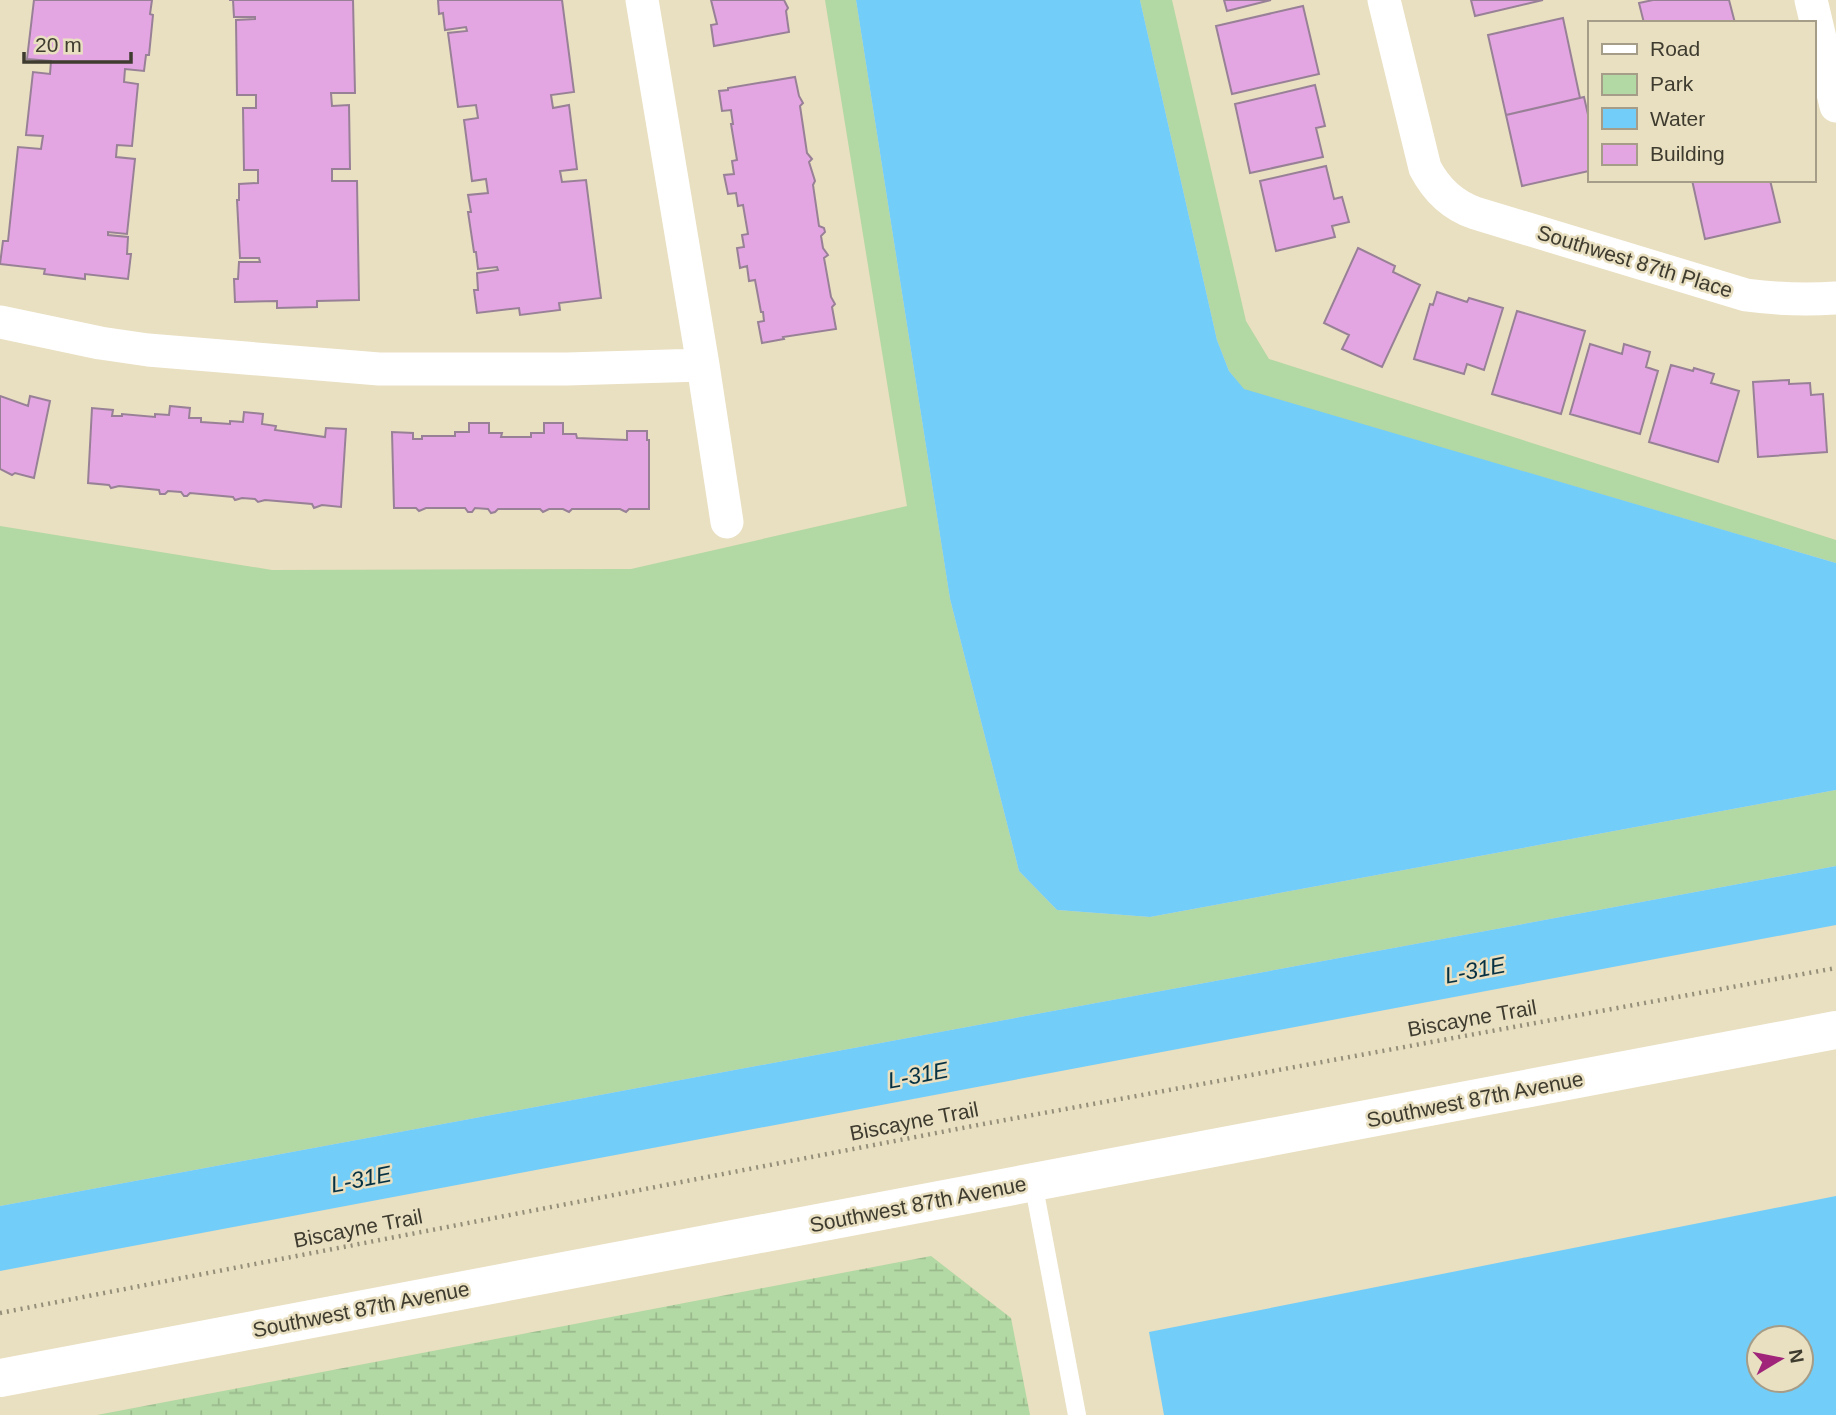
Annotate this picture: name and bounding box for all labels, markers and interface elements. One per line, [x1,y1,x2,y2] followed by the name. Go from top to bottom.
[24,21,131,65] scale bar
[1588,21,1815,182] legend
[35,33,82,56] text: 20 m
[1650,37,1700,60] text: Road
[1650,72,1694,95] text: Park
[1650,107,1705,130] text: Water
[1650,142,1725,165] text: Building
[1535,220,1735,302] street label: Southwest 87th Place
[1442,951,1508,989] water label: L-31E
[1406,995,1538,1041] street label: Biscayne Trail
[885,1056,951,1094] water label: L-31E
[1365,1067,1585,1131] street label: Southwest 87th Avenue
[848,1097,980,1145] street label: Biscayne Trail
[328,1160,394,1198] water label: L-31E
[808,1172,1028,1236] street label: Southwest 87th Avenue
[292,1204,424,1252] street label: Biscayne Trail
[251,1277,471,1341] street label: Southwest 87th Avenue
[1745,1324,1815,1394] north arrow
[1785,1348,1808,1365] text: N

